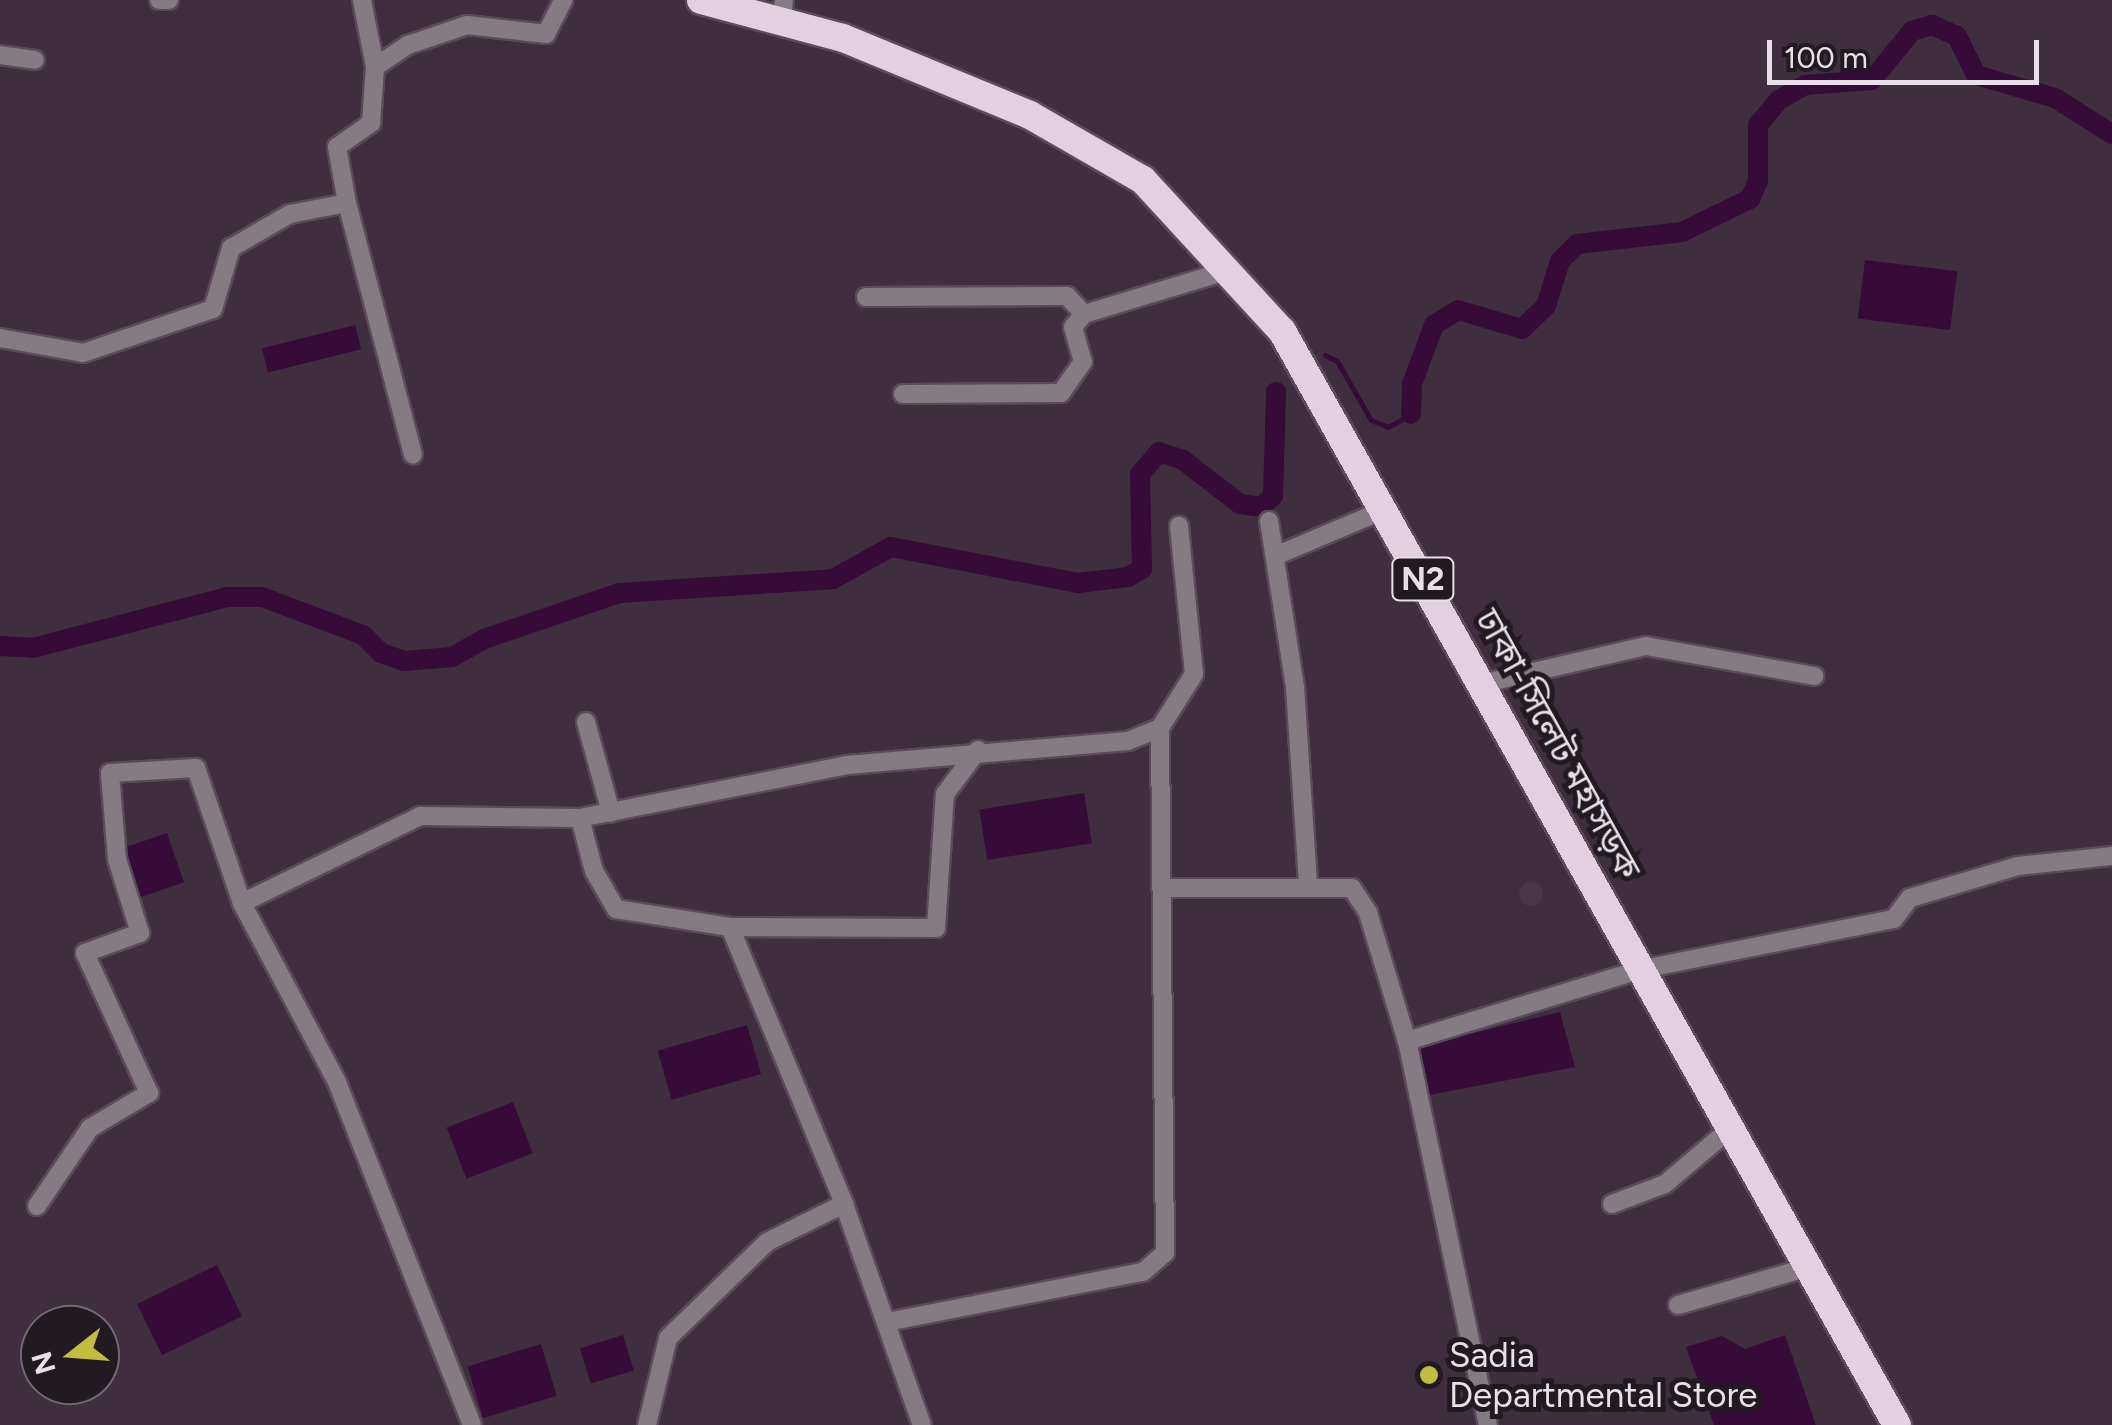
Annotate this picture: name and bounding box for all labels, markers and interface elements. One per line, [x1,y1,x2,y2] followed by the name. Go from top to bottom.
[1772,20,2044,82] scale bar
[1784,39,1868,76] text: 100 m
[1390,552,1456,606] road number: N2
[1466,602,1650,886] street label: ঢাকা-সিলেট মহাসড়ক
[20,1305,120,1405] north arrow
[1449,1334,1757,1416] place label: Sadia Departmental Store
[24,1348,63,1379] text: N
[1418,1364,1440,1386] marker: Sadia Departmental Store

